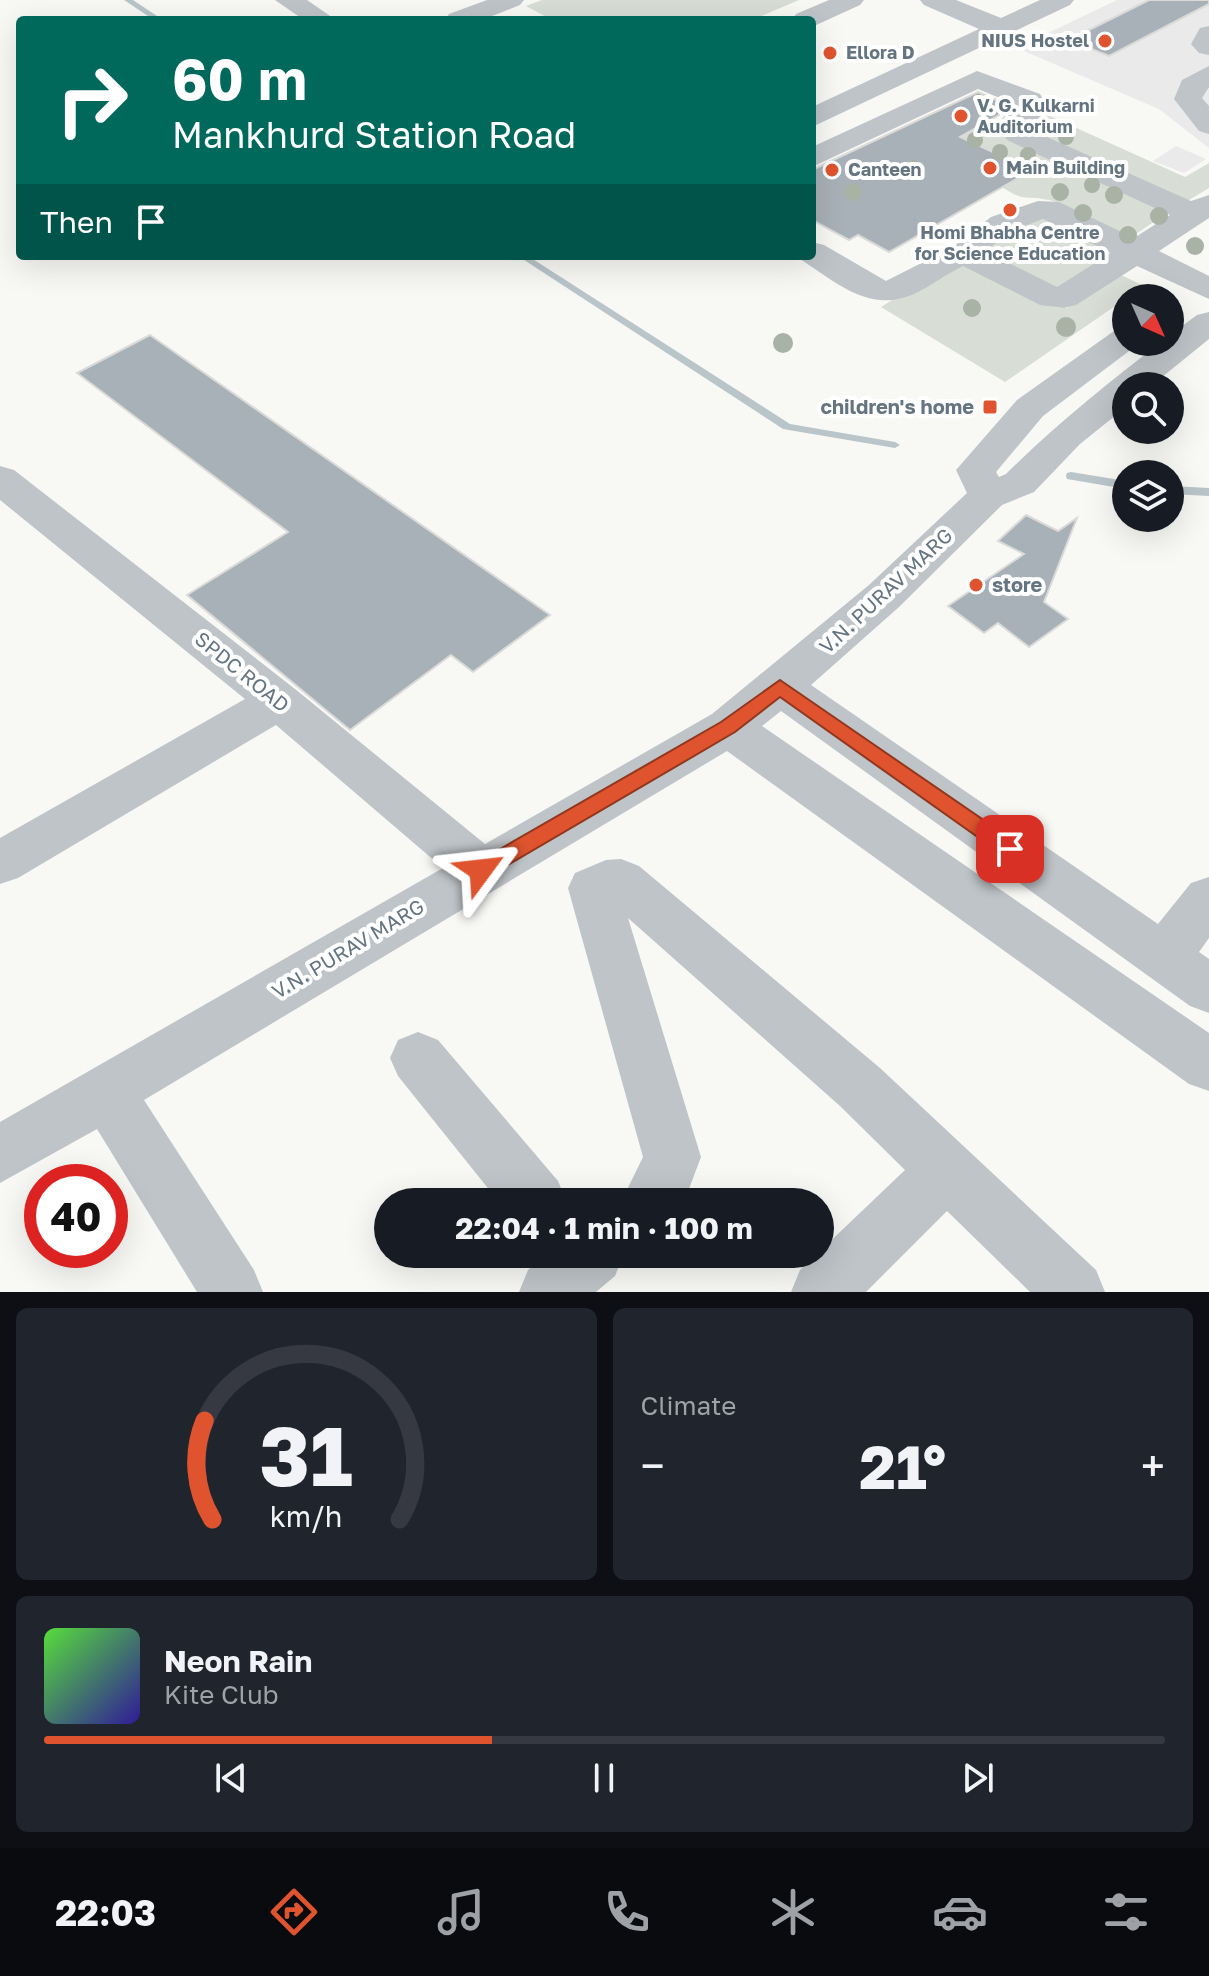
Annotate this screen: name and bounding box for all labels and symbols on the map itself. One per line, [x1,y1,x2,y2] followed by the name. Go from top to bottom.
[981,29,1089,51] place label: NIUS Hostel
[1096,32,1114,50] marker: NIUS Hostel
[846,41,915,63] place label: Ellora D
[821,44,839,62] marker: Ellora D
[977,94,1095,137] place label: V. G. Kulkarni Auditorium
[952,107,970,125] marker: V. G. Kulkarni Auditorium
[1006,156,1125,178] place label: Main Building
[848,158,922,180] place label: Canteen
[981,159,999,177] marker: Main Building
[823,161,841,179] marker: Canteen
[1001,201,1019,219] marker: Homi Bhabha Centre for Science Education
[915,221,1105,264] place label: Homi Bhabha Centre for Science Education
[1112,284,1184,356] north arrow
[820,394,974,418] place label: children's home
[981,398,999,416] marker: children's home
[814,522,957,658] street label: V.N. PURAV MARG
[992,572,1043,596] place label: store
[967,576,985,594] marker: store
[191,626,294,716] street label: SPDC ROAD
[976,815,1044,883] pin
[439,828,523,912] position arrow
[267,893,428,1003] street label: V.N. PURAV MARG
[24,1164,128,1268] speed limit sign: 40

